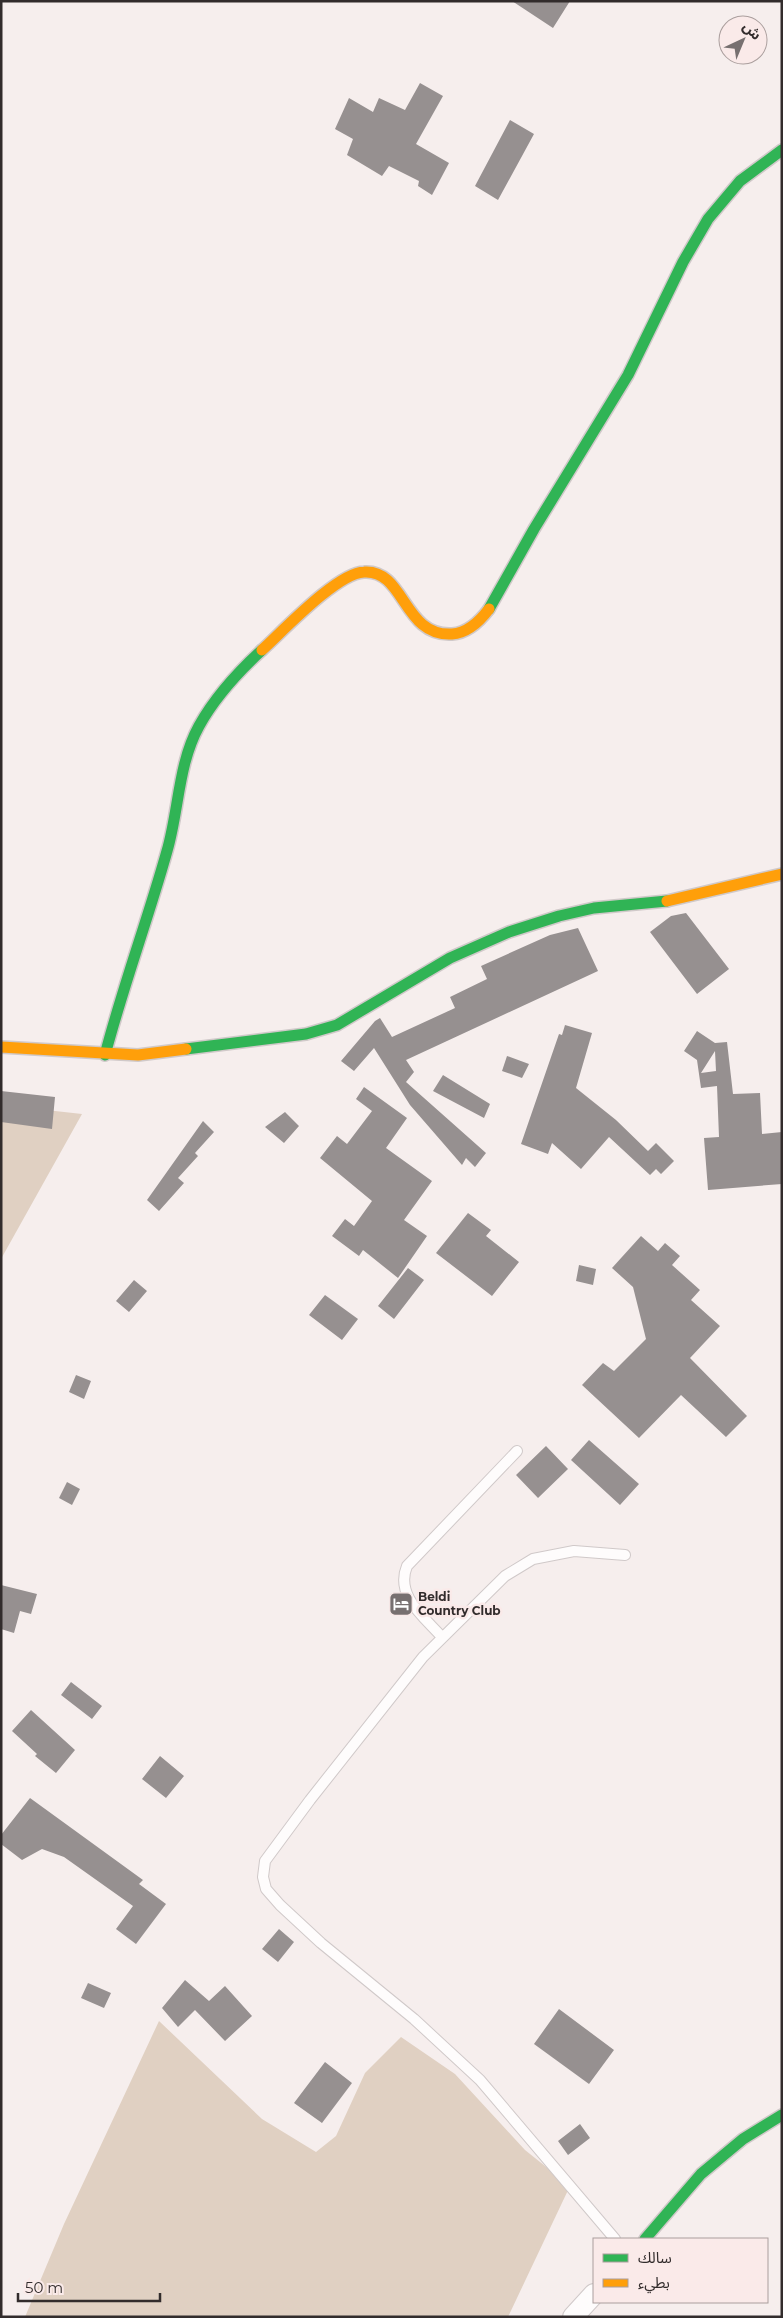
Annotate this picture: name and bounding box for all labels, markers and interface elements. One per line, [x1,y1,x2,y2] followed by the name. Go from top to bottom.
[718,15,768,65] north arrow
[739,18,765,44] text: ش
[418,1589,501,1618] place label: Beldi Country Club
[388,1591,414,1617] hotel icon: Beldi Country Club
[593,2238,768,2303] legend
[638,2248,672,2267] text: سالك
[18,2270,160,2302] scale bar
[638,2273,670,2294] text: بطيء
[25,2278,63,2297] text: 50 m

